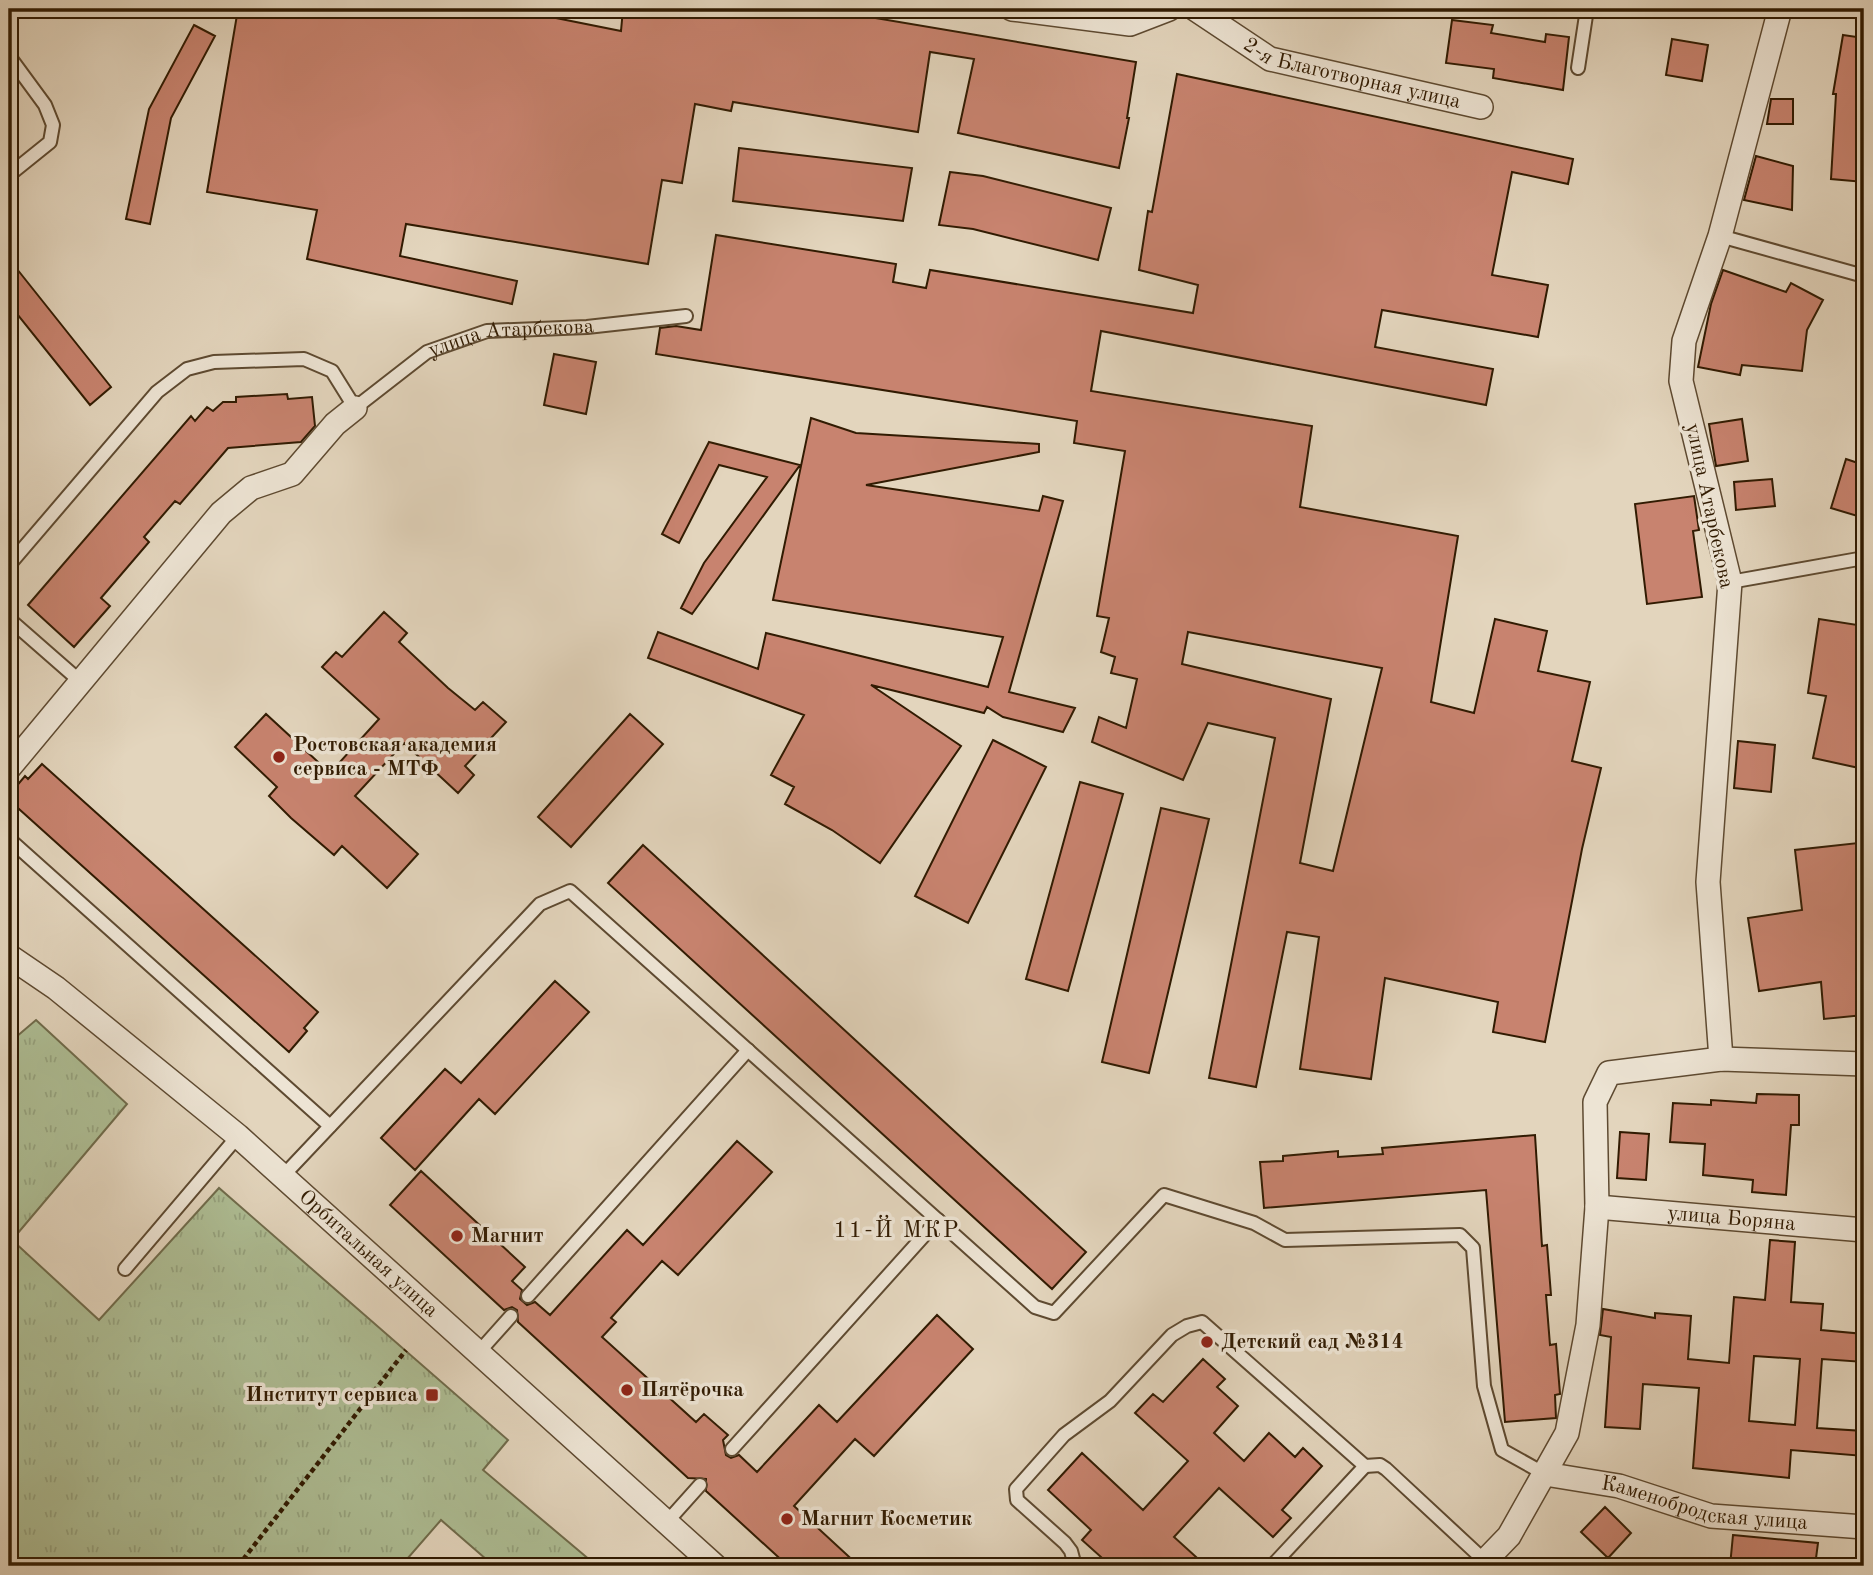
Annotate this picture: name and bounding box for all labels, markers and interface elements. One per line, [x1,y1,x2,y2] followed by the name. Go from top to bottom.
[1240,34,1463,113] street label: 2-я Благотворная улица
[426,316,595,361] street label: улица Атарбекова
[1681,422,1737,590] street label: улица Атарбекова
[293,735,497,780] place label: Ростовская академия сервиса - МТФ
[271,749,287,765] marker: Ростовская академия сервиса - МТФ
[295,1186,442,1321] street label: Орбитальная улица
[1667,1203,1796,1235] street label: улица Боряна
[834,1214,961,1242] district label: 11-Й МКР
[471,1226,544,1247] place label: Магнит
[449,1228,465,1244] marker: Магнит
[1221,1332,1404,1353] place label: Детский сад №314
[1199,1334,1215,1350] marker: Детский сад №314
[641,1380,744,1401] place label: Пятёрочка
[619,1382,635,1398] marker: Пятёрочка
[245,1385,418,1406] place label: Институт сервиса
[424,1387,440,1403] marker: Институт сервиса
[1600,1473,1809,1533] street label: Каменобродская улица
[801,1509,972,1530] place label: Магнит Косметик
[779,1511,795,1527] marker: Магнит Косметик

